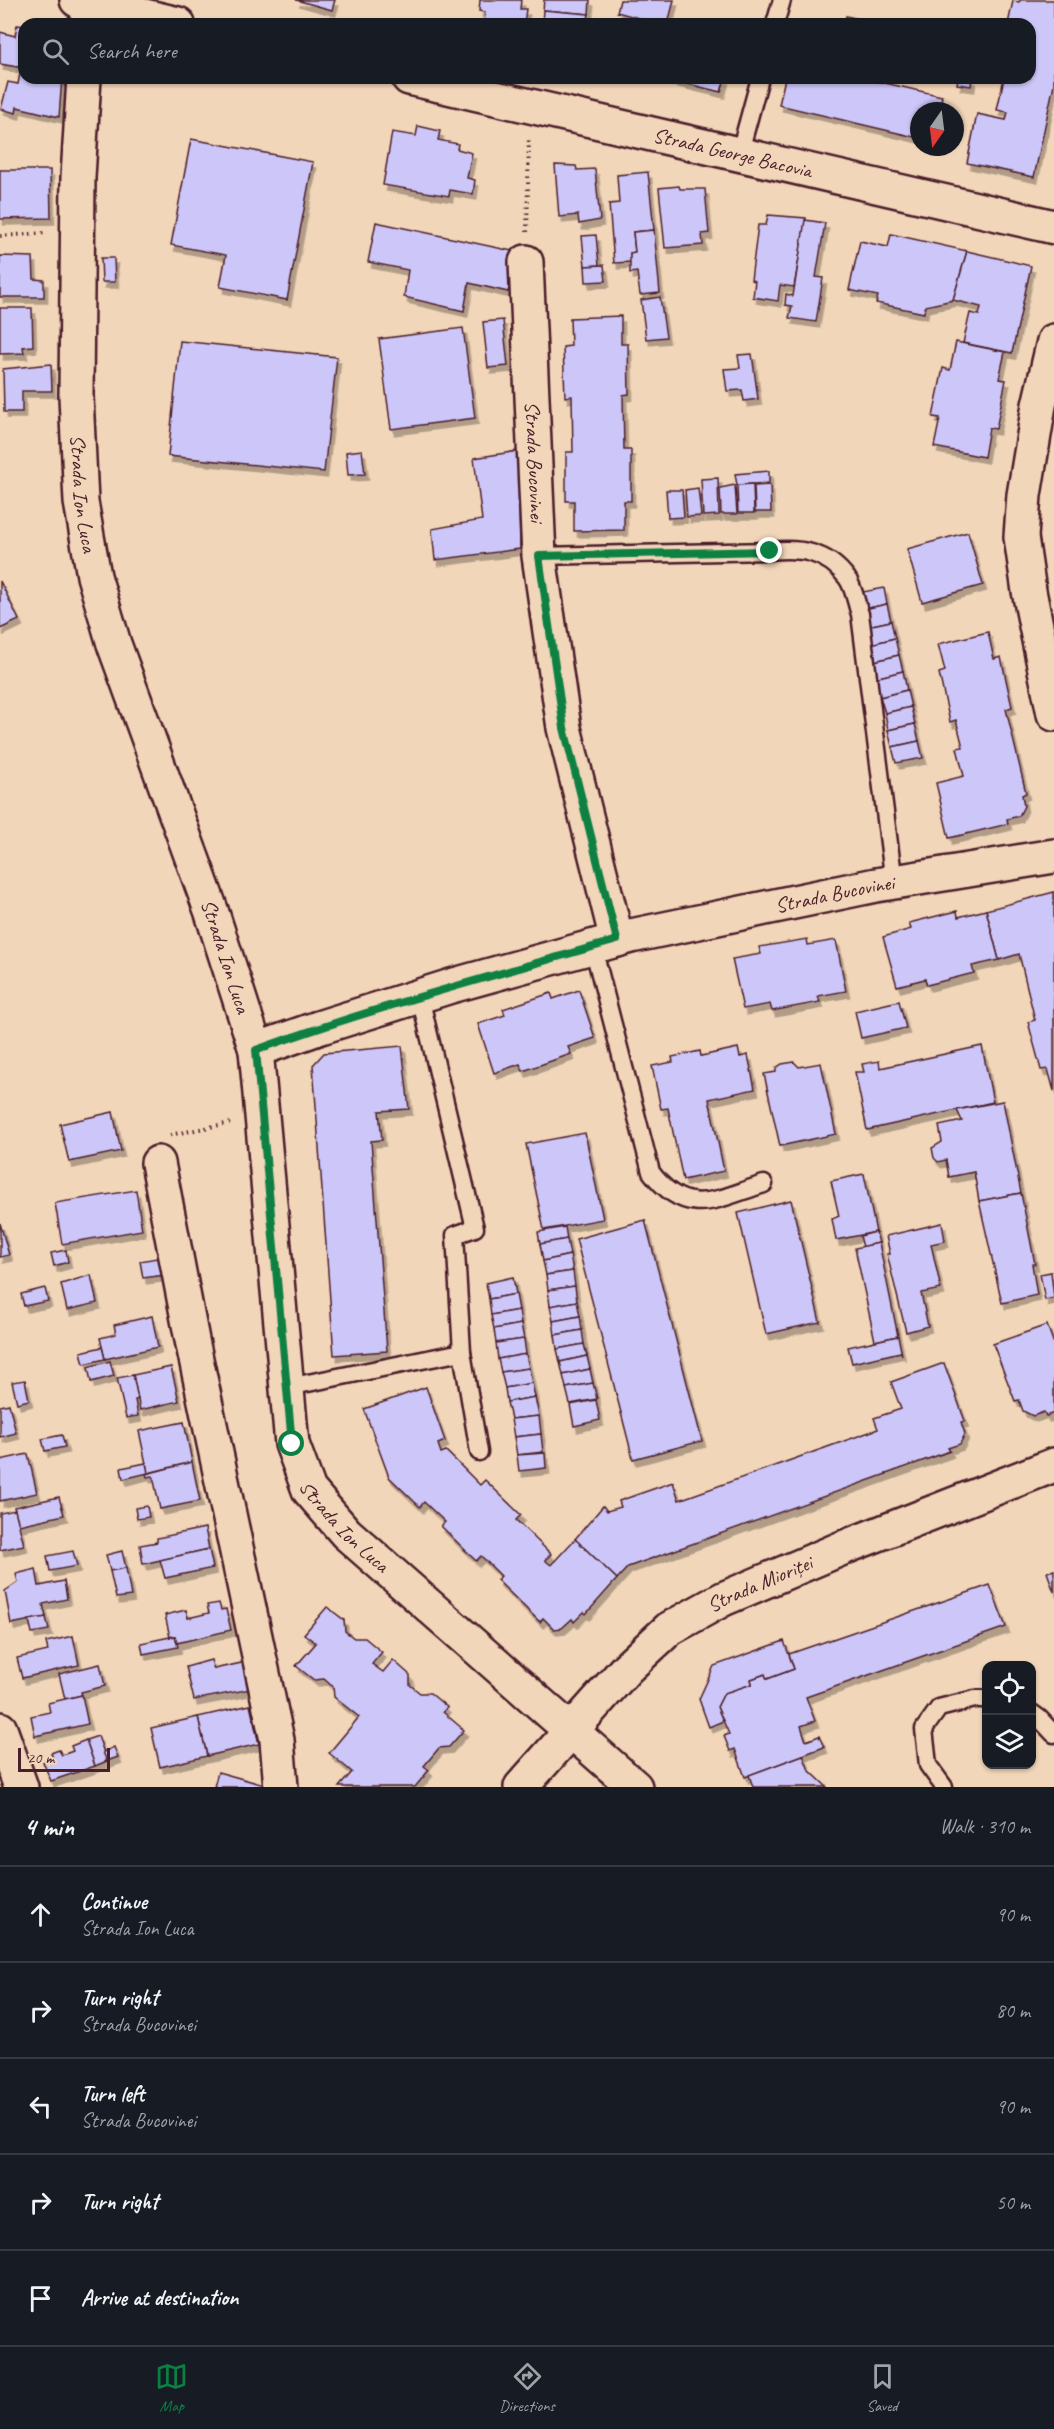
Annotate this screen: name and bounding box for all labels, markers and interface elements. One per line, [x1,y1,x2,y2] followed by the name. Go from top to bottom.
[18,18,1036,84] search box
[39,35,72,68] icon: search
[87,37,177,65] text: Search here
[910,102,964,156] north arrow
[651,122,817,184] street label: Strada George Bacovia
[519,401,551,526] street label: Strada Bucovinei
[65,434,103,556] street label: Strada Ion Luca
[756,537,782,563] route end
[773,869,899,919] street label: Strada Bucovinei
[195,896,257,1018] street label: Strada Ion Luca
[278,1430,304,1456] route start
[294,1478,396,1579] street label: Strada Ion Luca
[702,1548,819,1618] street label: Strada Mioriței
[982,1661,1036,1769] map controls
[982,1661,1036,1715] button: locate
[982,1715,1036,1769] button: layers
[18,1745,110,1772] scale bar
[27,1748,54,1768] text: 20 m
[24,1810,74,1843] text: 4 min
[940,1814,1030,1839] text: Walk · 310 m
[81,1888,147,1916] text: Continue
[24,1898,57,1931] icon: ahead
[996,1902,1030,1927] text: 90 m
[81,1916,193,1941] text: Strada Ion Luca
[81,1984,158,2012] text: Turn right
[24,1994,57,2027] icon: right
[996,1998,1030,2023] text: 80 m
[81,2012,196,2037] text: Strada Bucovinei
[81,2080,145,2108] text: Turn left
[24,2090,57,2123] icon: left
[996,2094,1030,2119] text: 90 m
[81,2108,196,2133] text: Strada Bucovinei
[24,2186,57,2219] icon: right
[81,2188,158,2216] text: Turn right
[996,2190,1030,2215] text: 50 m
[24,2282,57,2315] icon: arrive
[81,2284,238,2312] text: Arrive at destination
[155,2360,188,2416] tab: Map
[499,2360,555,2416] tab: Directions
[866,2360,899,2416] tab: Saved

